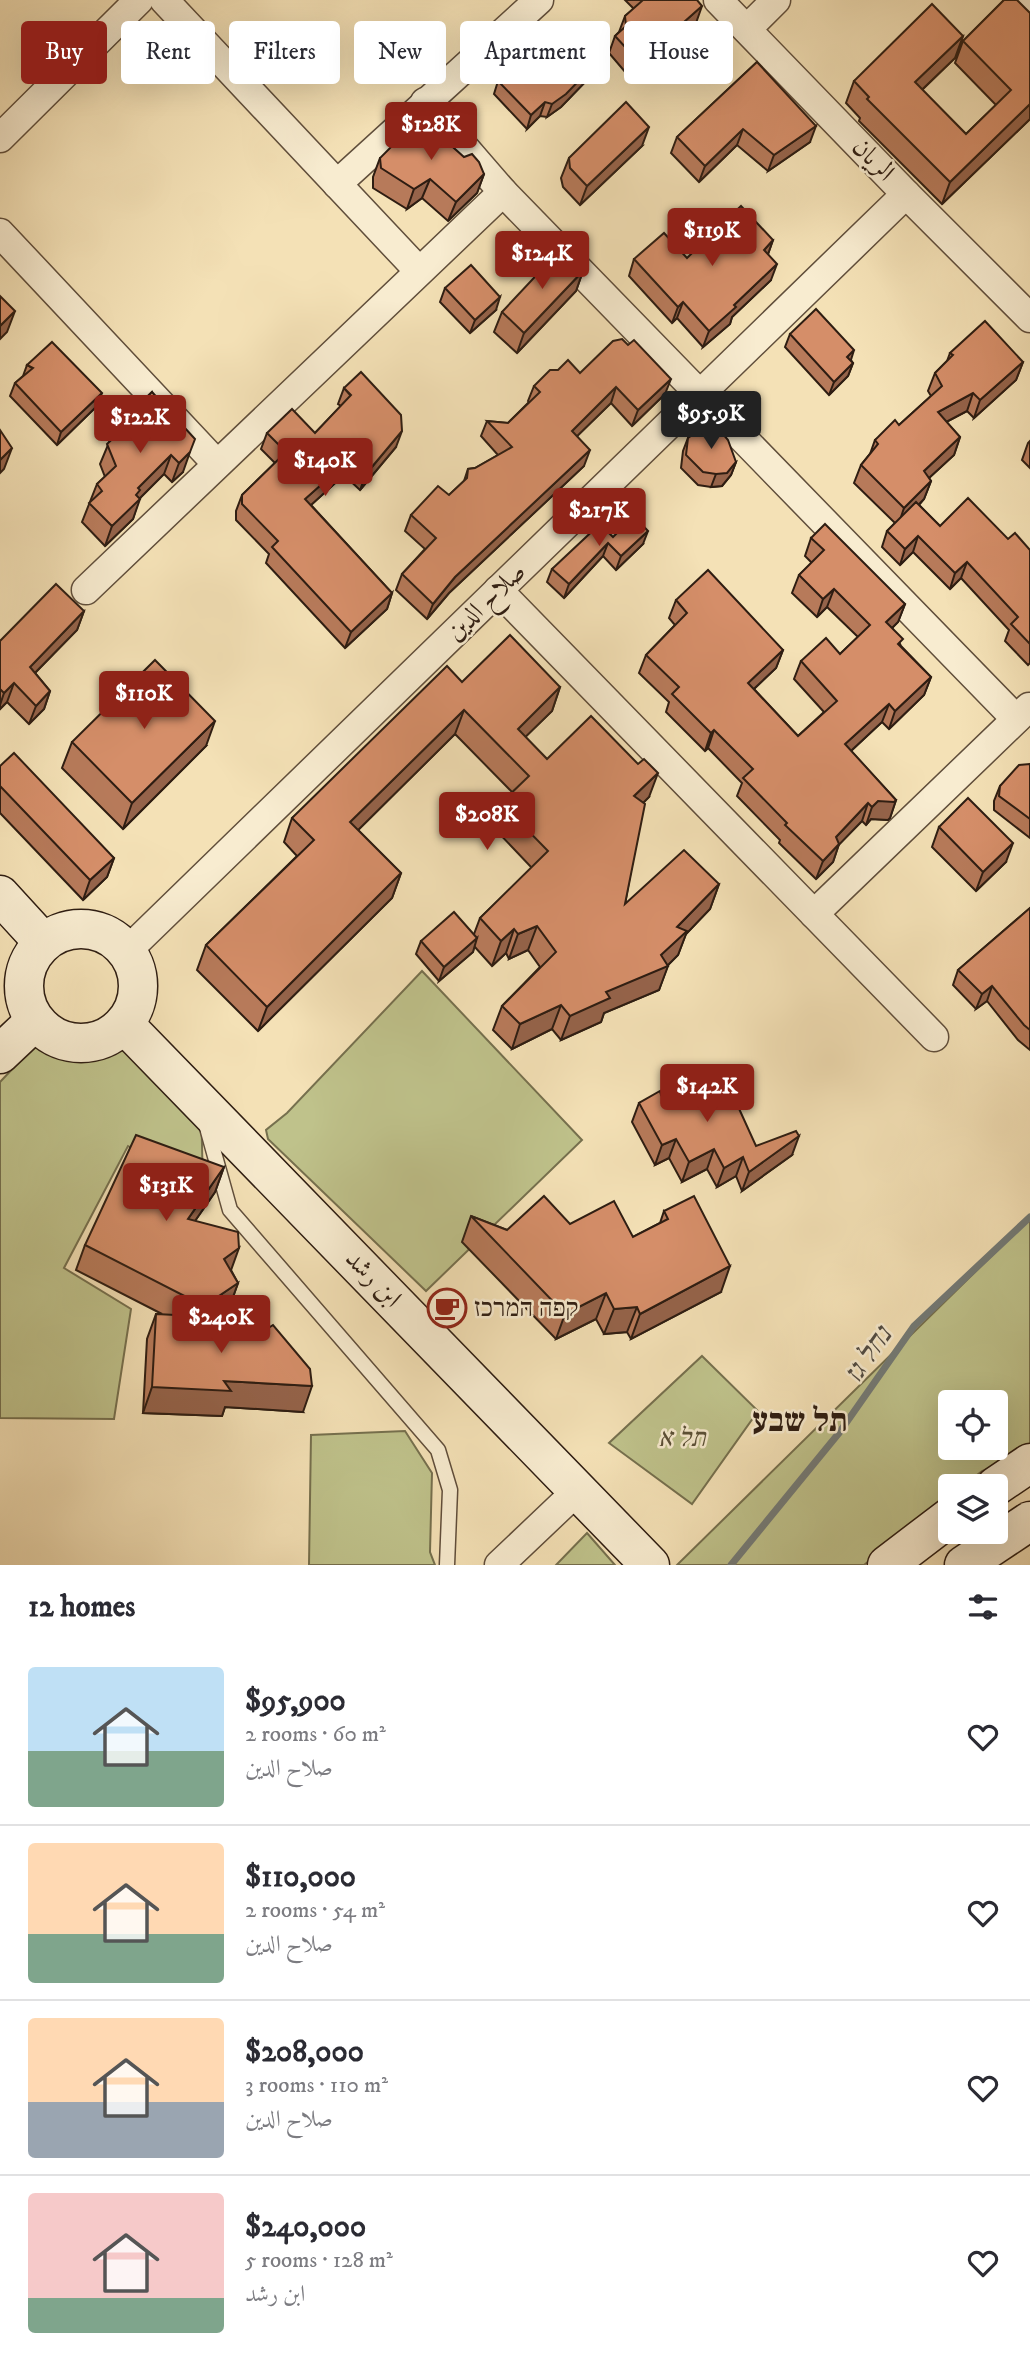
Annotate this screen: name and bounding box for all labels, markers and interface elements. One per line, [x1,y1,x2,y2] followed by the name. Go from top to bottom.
[21,21,107,84] chip: Buy
[121,21,215,84] chip: Rent
[229,21,340,84] chip: Filters
[354,21,446,84] chip: New
[460,21,610,84] chip: Apartment
[624,21,733,84] chip: House
[382,102,480,162] pin: $128K
[401,110,461,139] text: $128K
[845,131,901,189] street label: الريان
[663,208,761,268] pin: $119K
[683,216,741,245] text: $119K
[493,232,591,291] pin: $124K
[511,239,573,268] text: $124K
[654,392,768,451] pin: $95.9K
[91,396,189,455] pin: $122K
[677,399,745,428] text: $95.9K
[110,403,170,432] text: $122K
[276,438,374,498] pin: $140K
[294,446,356,475] text: $140K
[550,489,648,548] pin: $217K
[569,496,629,525] text: $217K
[439,556,537,653] street label: صلاح الدين
[95,672,193,731] pin: $110K
[115,679,173,708] text: $110K
[438,792,536,852] pin: $208K
[455,800,519,829] text: $208K
[658,1064,756,1124] pin: $142K
[676,1072,738,1101] text: $142K
[117,1164,215,1223] pin: $131K
[139,1171,193,1200] text: $131K
[338,1243,408,1315] street label: ابن رشد
[426,1287,468,1329] cafe icon: קפה המרכז
[474,1292,579,1325] place label: קפה המרכז
[172,1296,270,1355] pin: $240K
[188,1303,254,1332] text: $240K
[836,1318,901,1390] water label: נחל גז
[938,1390,1008,1544] map controls
[938,1390,1008,1460] button: locate
[752,1401,848,1442] district label: תל שבע
[659,1422,707,1455] park label: תל א
[938,1474,1008,1544] button: layers
[964,1588,1002,1626] icon: filters
[28,1589,135,1626] text: 12 homes
[245,1683,346,1720] text: $95,900
[84,1695,168,1779] icon: home
[964,1718,1002,1756] icon: heart
[245,1720,386,1749] text: 2 rooms · 60 m²
[245,1754,333,1783] text: صلاح الدين
[245,1859,356,1896] text: $110,000
[84,1871,168,1955] icon: home
[964,1894,1002,1932] icon: heart
[245,1896,385,1925] text: 2 rooms · 54 m²
[245,1930,333,1959] text: صلاح الدين
[245,2034,364,2071] text: $208,000
[84,2046,168,2130] icon: home
[964,2069,1002,2107] icon: heart
[245,2071,388,2100] text: 3 rooms · 110 m²
[245,2105,333,2134] text: صلاح الدين
[245,2209,366,2246] text: $240,000
[84,2221,168,2305] icon: home
[964,2244,1002,2282] icon: heart
[245,2246,393,2275] text: 5 rooms · 128 m²
[245,2280,305,2309] text: ابن رشد

